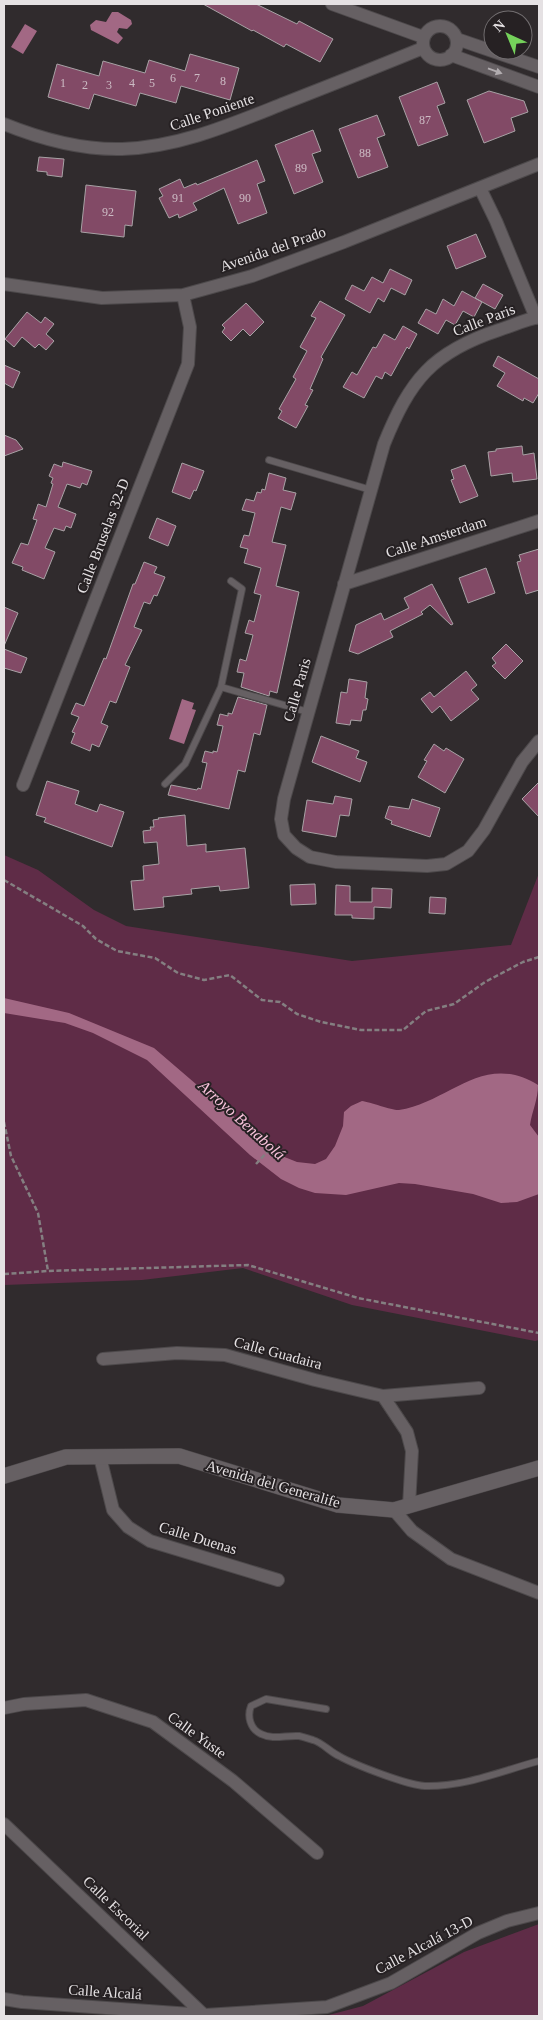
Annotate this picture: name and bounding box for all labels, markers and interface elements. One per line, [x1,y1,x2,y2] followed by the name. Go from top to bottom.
[483,10,533,60] north arrow
[490,17,508,35] text: N
[488,68,503,75] one-way arrow
[170,71,176,85] house number: 6
[194,71,200,85] house number: 7
[220,74,226,88] house number: 8
[60,76,66,90] house number: 1
[129,76,135,90] house number: 4
[149,76,155,90] house number: 5
[82,78,88,92] house number: 2
[106,78,112,92] house number: 3
[168,90,256,134] street label: Calle Poniente
[419,113,431,127] house number: 87
[359,146,371,160] house number: 88
[295,161,307,175] house number: 89
[172,191,184,205] house number: 91
[239,191,251,205] house number: 90
[102,205,114,219] house number: 92
[218,223,328,275] street label: Avenida del Prado
[451,301,518,339] street label: Calle Paris
[74,476,132,596] street label: Calle Bruselas 32-D
[384,513,489,561] street label: Calle Amsterdam
[280,656,314,724] street label: Calle Paris
[194,1076,289,1164] water label: Arroyo Benabolá
[232,1334,324,1373] street label: Calle Guadaira
[204,1457,342,1511] street label: Avenida del Generalife
[157,1519,239,1557] street label: Calle Duenas
[165,1708,230,1762] street label: Calle Yuste
[80,1873,152,1943] street label: Calle Escorial
[372,1912,476,1977] street label: Calle Alcalá 13-D
[68,1981,143,2003] street label: Calle Alcalá

